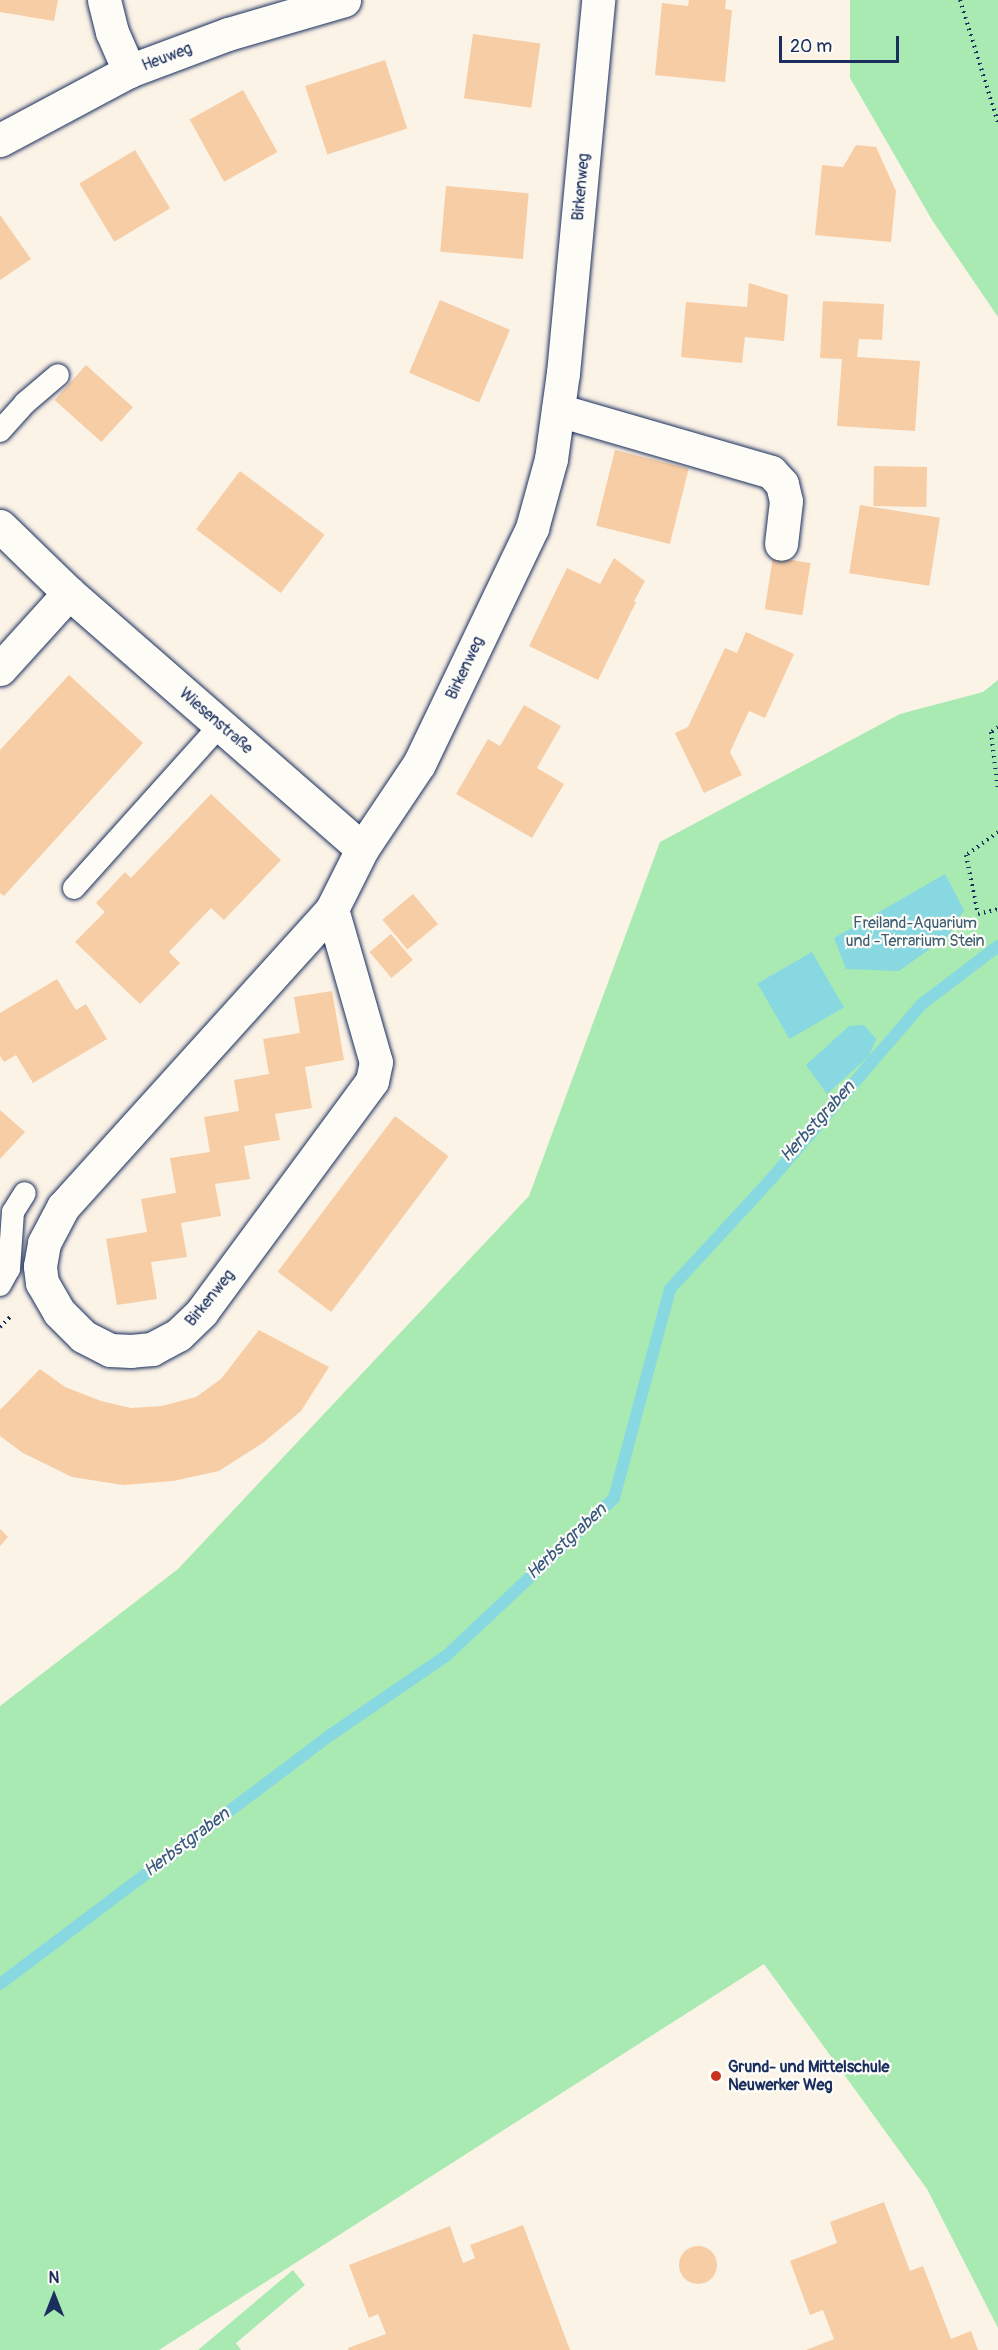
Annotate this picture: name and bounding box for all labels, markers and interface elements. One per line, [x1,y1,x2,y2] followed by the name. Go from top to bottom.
[782,24,902,62] scale bar
[790,35,832,58] text: 20 m
[139,39,195,75] street label: Heuweg
[568,152,594,222] street label: Birkenweg
[442,633,488,703] street label: Birkenweg
[175,684,257,758] street label: Wiesenstraße
[845,913,985,951] park label: Freiland-Aquarium und -Terrarium Stein
[776,1077,860,1167] water label: Herbstgraben
[181,1266,239,1330] street label: Birkenweg
[523,1499,611,1585] water label: Herbstgraben
[140,1804,234,1882] water label: Herbstgraben
[728,2057,889,2095] place label: Grund- und Mittelschule Neuwerker Weg
[709,2069,723,2083] marker: Grund- und Mittelschule Neuwerker Weg
[24,2266,84,2326] north arrow
[49,2268,59,2288] text: N

